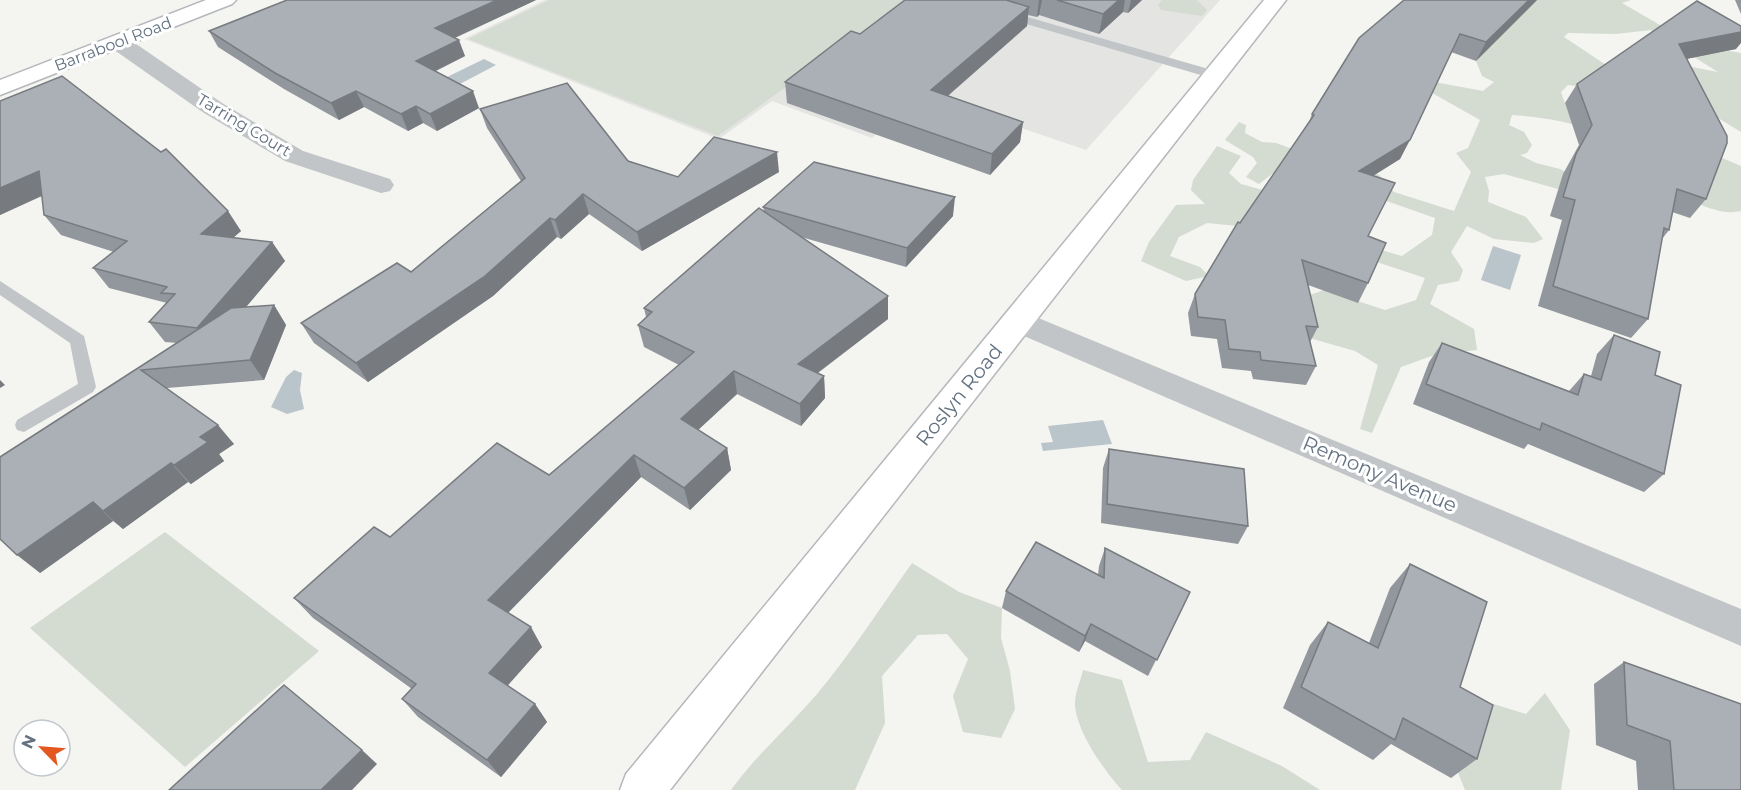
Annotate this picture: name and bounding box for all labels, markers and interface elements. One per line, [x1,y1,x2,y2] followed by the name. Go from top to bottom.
[52,13,174,75] street label: Barrabool Road
[194,90,295,161] street label: Tarring Court
[911,339,1007,451] street label: Roslyn Road
[1299,431,1461,517] street label: Remony Avenue
[12,718,72,778] north arrow
[18,732,40,752] text: N

